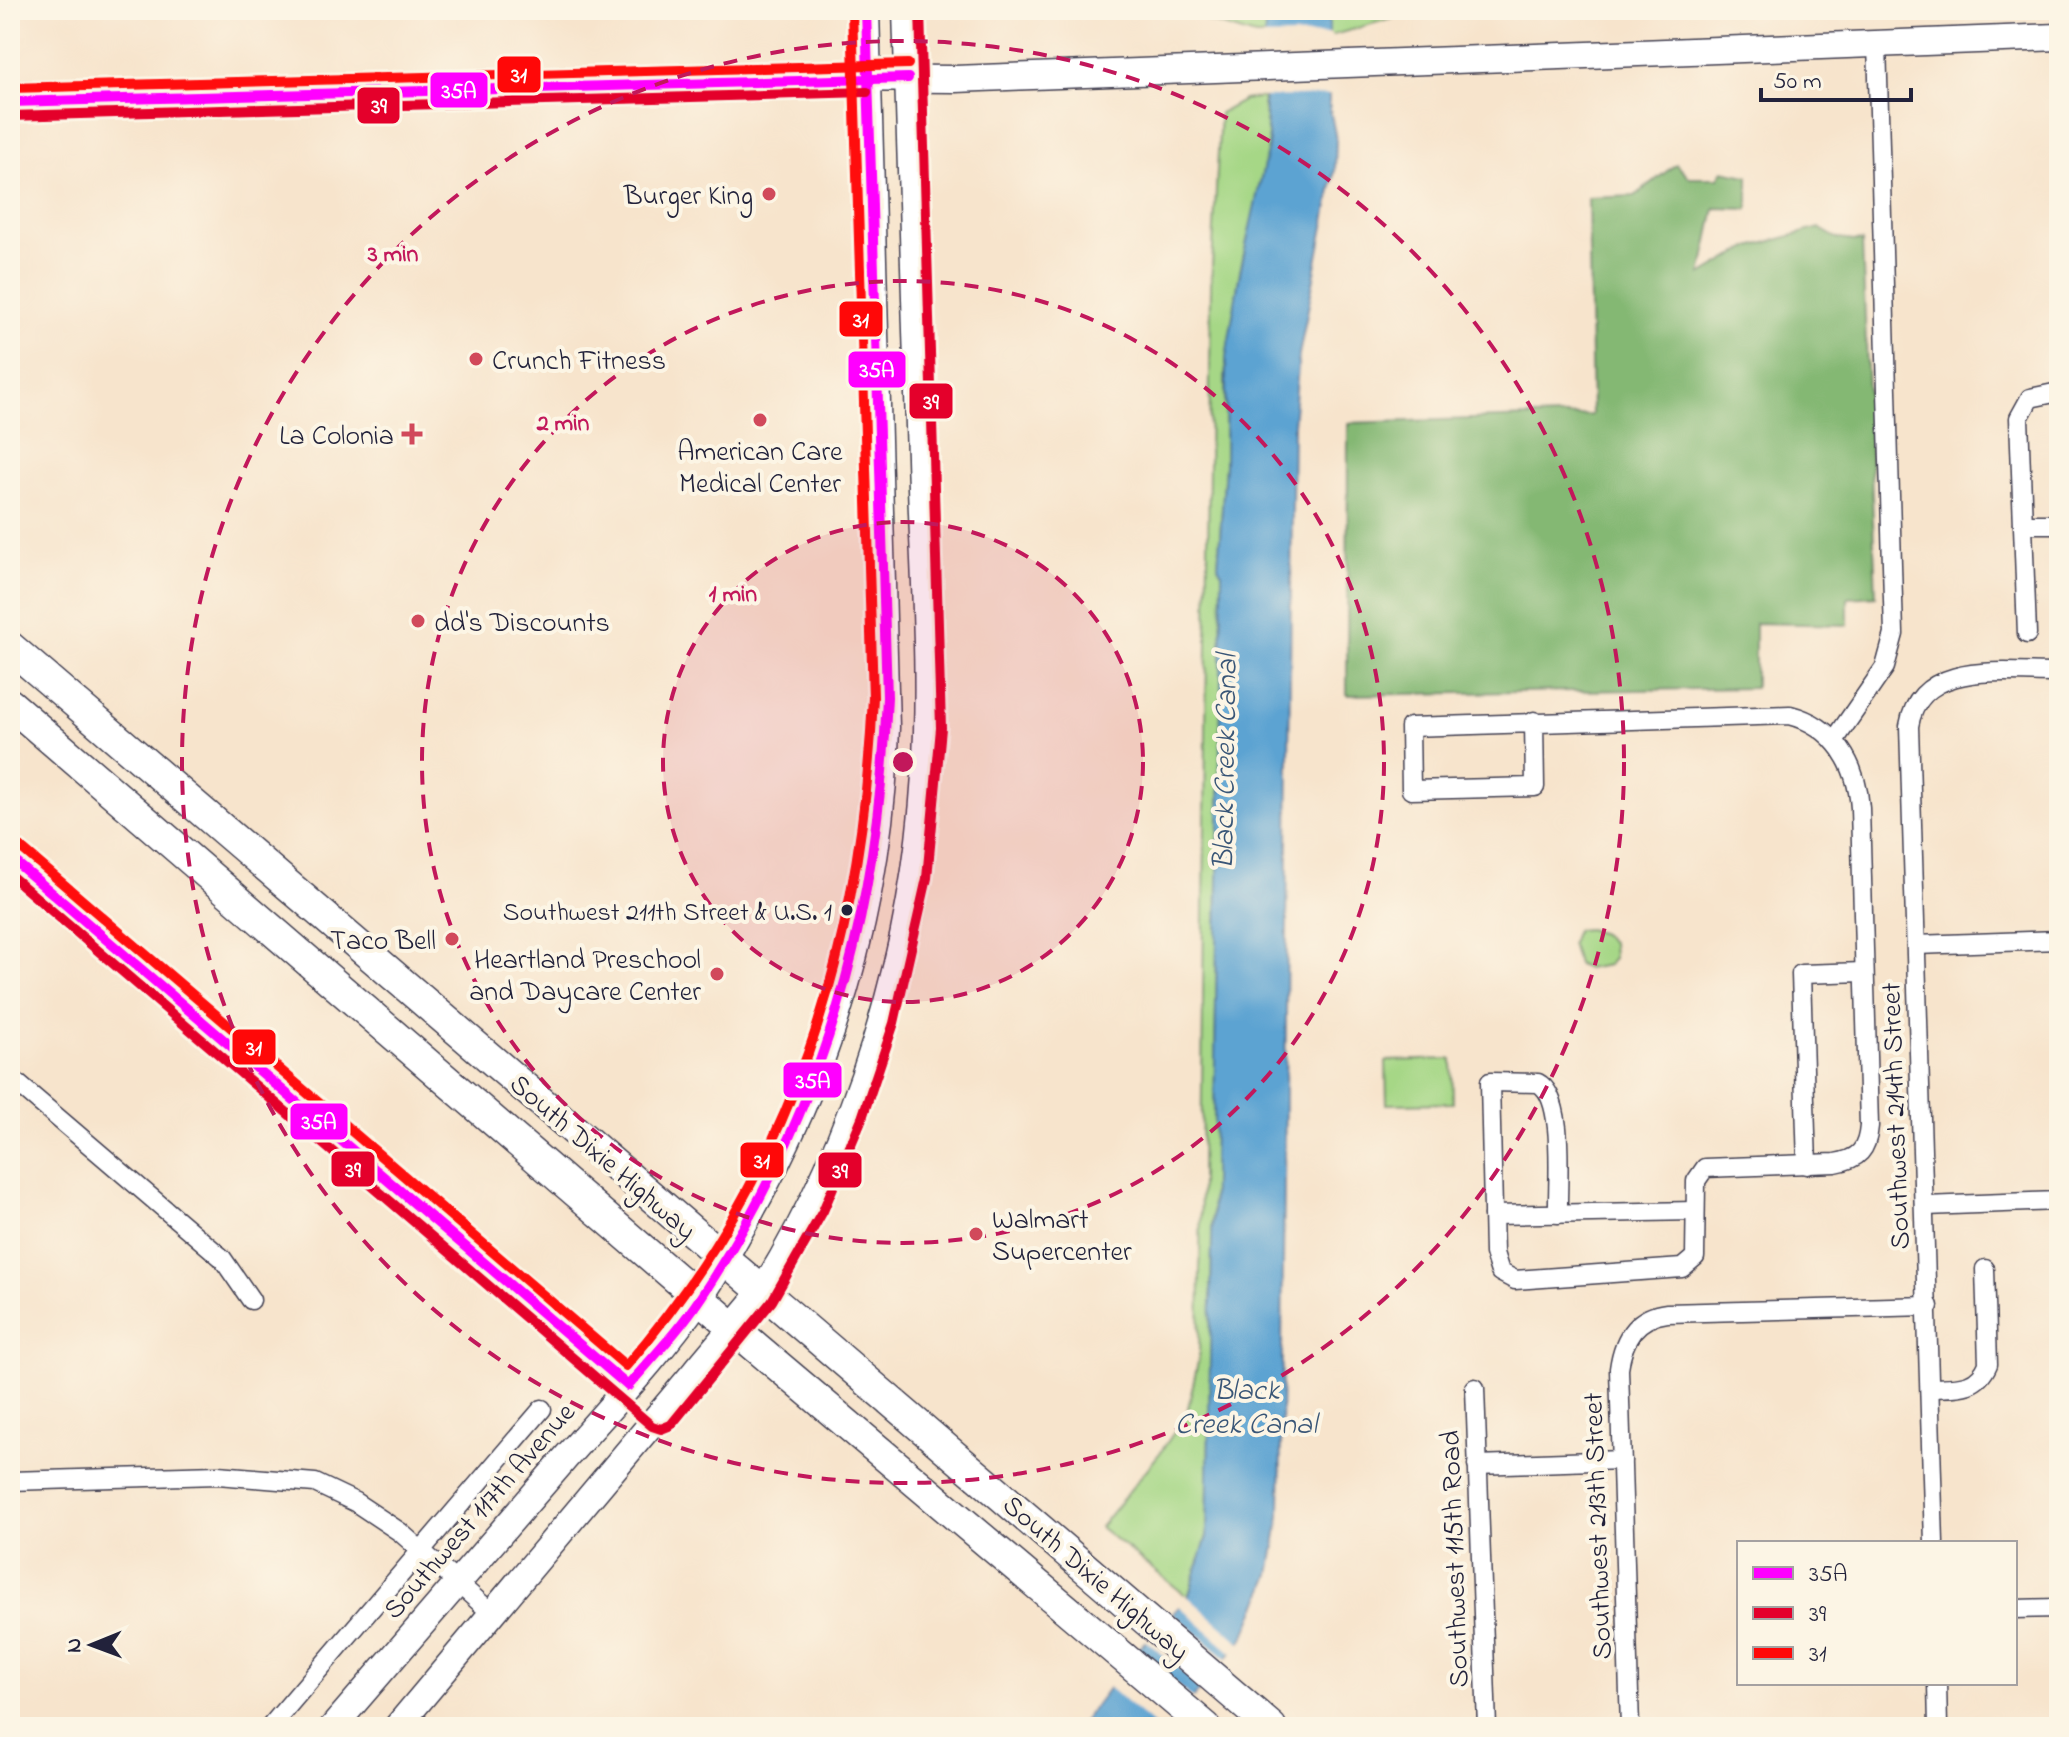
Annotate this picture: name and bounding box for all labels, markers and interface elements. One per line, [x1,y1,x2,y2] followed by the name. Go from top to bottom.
[1761,52,1911,102] scale bar
[496,55,542,94] line badge: 31
[510,61,527,93] text: 31
[1773,65,1822,100] text: 50 m
[429,71,489,109] line badge: 35A
[440,77,477,109] text: 35A
[356,86,401,125] line badge: 39
[370,92,387,124] text: 39
[623,177,753,218] place label: Burger King
[760,185,778,203] marker: Burger King
[367,238,419,273] text: 3 min
[838,300,884,338] line badge: 31
[852,306,869,338] text: 31
[492,342,666,383] place label: Crunch Fitness
[467,350,485,368] marker: Crunch Fitness
[847,350,907,389] line badge: 35A
[858,356,895,388] text: 35A
[908,382,954,420] line badge: 39
[922,388,939,420] text: 39
[536,407,590,442] text: 2 min
[751,411,769,429] marker: American Care Medical Center
[279,417,394,458] place label: La Colonia
[401,423,423,445] marker: La Colonia
[677,433,843,506] place label: American Care Medical Center
[709,578,757,613] text: 1 min
[434,604,610,645] place label: dd's Discounts
[409,612,427,630] marker: dd's Discounts
[1203,650,1251,870] water label: Black Creek Canal
[889,748,917,776] centre of rings
[503,895,832,933] place label: Southwest 211th Street & U.S. 1
[839,902,855,918] marker: Southwest 211th Street & U.S. 1
[330,922,436,963] place label: Taco Bell
[443,930,461,948] marker: Taco Bell
[469,941,701,1014] place label: Heartland Preschool and Daycare Center
[708,965,726,983] marker: Heartland Preschool and Daycare Center
[1872,982,1923,1250] street label: Southwest 214th Street
[231,1028,277,1066] line badge: 31
[245,1034,262,1066] text: 31
[782,1061,843,1099] line badge: 35A
[499,1066,704,1252] street label: South Dixie Highway
[794,1067,831,1099] text: 35A
[289,1102,349,1141] line badge: 35A
[300,1108,337,1140] text: 35A
[739,1141,785,1179] line badge: 31
[753,1147,770,1179] text: 31
[330,1150,376,1188] line badge: 39
[817,1151,863,1189] line badge: 39
[344,1156,361,1188] text: 39
[831,1157,848,1189] text: 39
[992,1201,1132,1274] place label: Walmart Supercenter
[967,1225,985,1243] marker: Walmart Supercenter
[1175,1370,1321,1448] water label: Black Creek Canal
[1574,1392,1625,1660] street label: Southwest 213th Street
[375,1395,587,1630] street label: Southwest 117th Avenue
[1432,1429,1481,1688] street label: Southwest 115th Road
[992,1487,1197,1673] street label: South Dixie Highway
[1737,1541,2017,1685] legend
[1809,1558,1847,1593] text: 35A
[1809,1598,1827,1633] text: 39
[52,1605,132,1685] north arrow
[59,1638,91,1653] text: N
[1809,1638,1827,1673] text: 31

